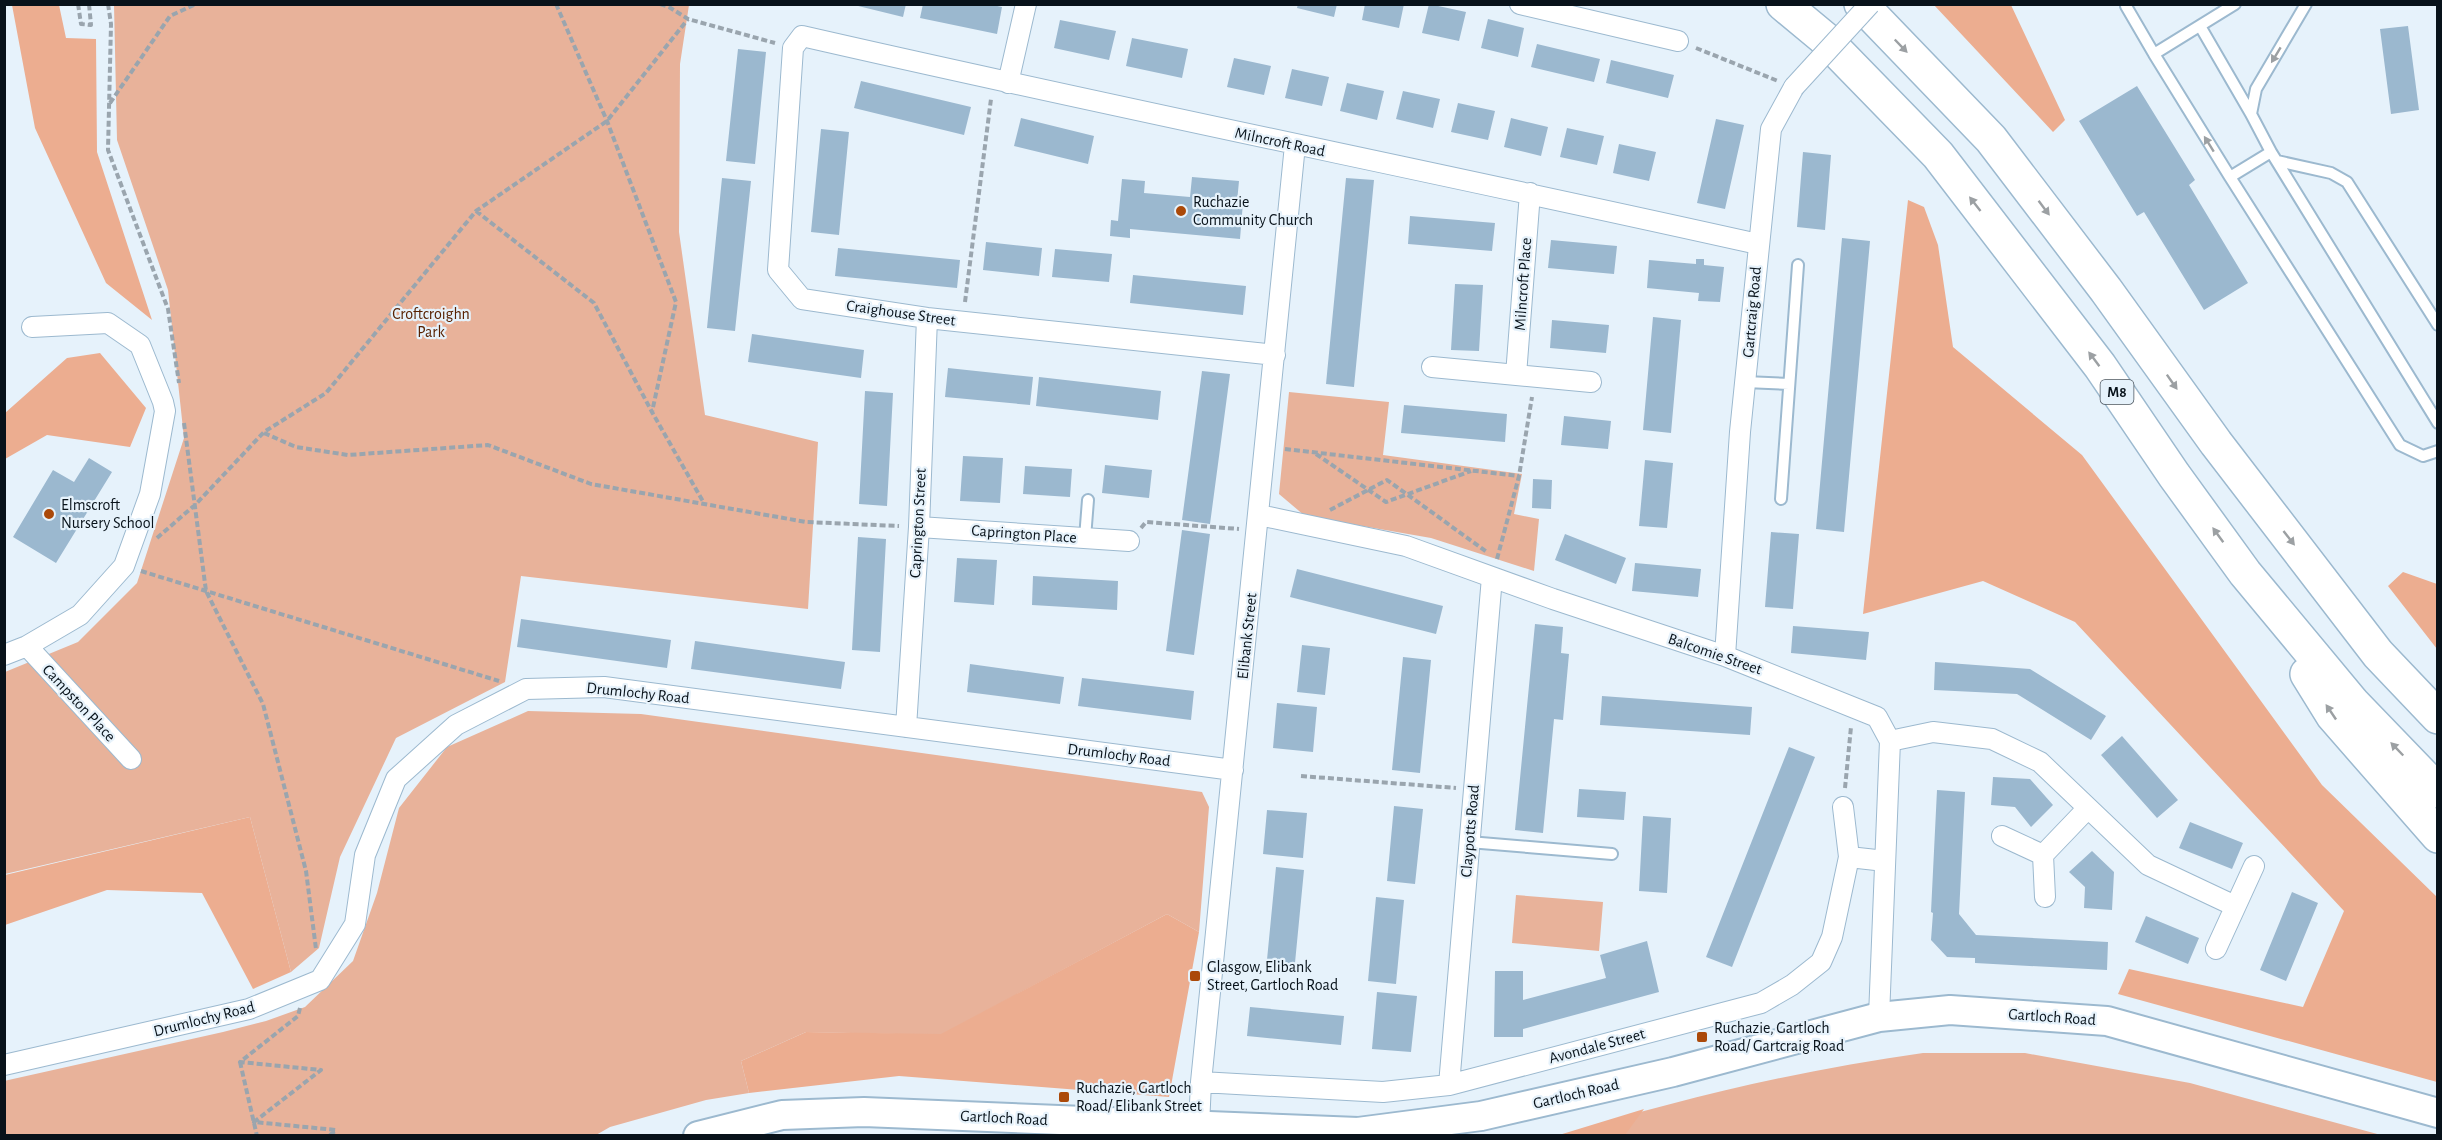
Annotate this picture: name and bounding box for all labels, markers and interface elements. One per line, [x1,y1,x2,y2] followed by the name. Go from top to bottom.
[1894,39,1908,53] one-way arrow
[2271,47,2281,64] one-way arrow
[1233,125,1327,159] street label: Milncroft Road
[2204,136,2215,152] one-way arrow
[1193,194,1313,229] place label: Ruchazie Community Church
[1969,196,1982,212] one-way arrow
[2038,200,2050,216] one-way arrow
[1174,204,1188,218] marker: Ruchazie Community Church
[1512,237,1534,331] street label: Milncroft Place
[1740,266,1764,358] street label: Gartcraig Road
[845,297,957,329] street label: Craighouse Street
[392,306,470,340] park label: Croftcroighn Park
[2089,351,2101,366] one-way arrow
[2166,374,2178,390] one-way arrow
[2100,380,2134,404] road number: M8
[907,468,929,578] street label: Caprington Street
[61,497,154,532] place label: Elmscroft Nursery School
[42,507,56,521] marker: Elmscroft Nursery School
[971,522,1077,546] street label: Caprington Place
[2212,528,2224,544] one-way arrow
[2282,530,2295,546] one-way arrow
[1235,592,1259,680] street label: Elibank Street
[1666,630,1764,678] street label: Balcomie Street
[39,661,119,745] street label: Campston Place
[586,680,690,707] street label: Drumlochy Road
[2325,704,2336,720] one-way arrow
[1066,741,1171,770] street label: Drumlochy Road
[2390,742,2404,757] one-way arrow
[1458,784,1483,878] street label: Claypotts Road
[1207,959,1338,993] place label: Glasgow, Elibank Street, Gartloch Road
[1188,969,1202,983] marker: Glasgow, Elibank Street, Gartloch Road
[152,999,256,1040] street label: Drumlochy Road
[2008,1006,2096,1028] street label: Gartloch Road
[1714,1020,1844,1054] place label: Ruchazie, Gartloch Road/ Gartcraig Road
[1547,1025,1647,1067] street label: Avondale Street
[1695,1030,1709,1044] marker: Ruchazie, Gartloch Road/ Gartcraig Road
[1531,1076,1621,1112] street label: Gartloch Road
[1076,1080,1202,1114] place label: Ruchazie, Gartloch Road/ Elibank Street
[1057,1090,1071,1104] marker: Ruchazie, Gartloch Road/ Elibank Street
[960,1108,1048,1128] street label: Gartloch Road

